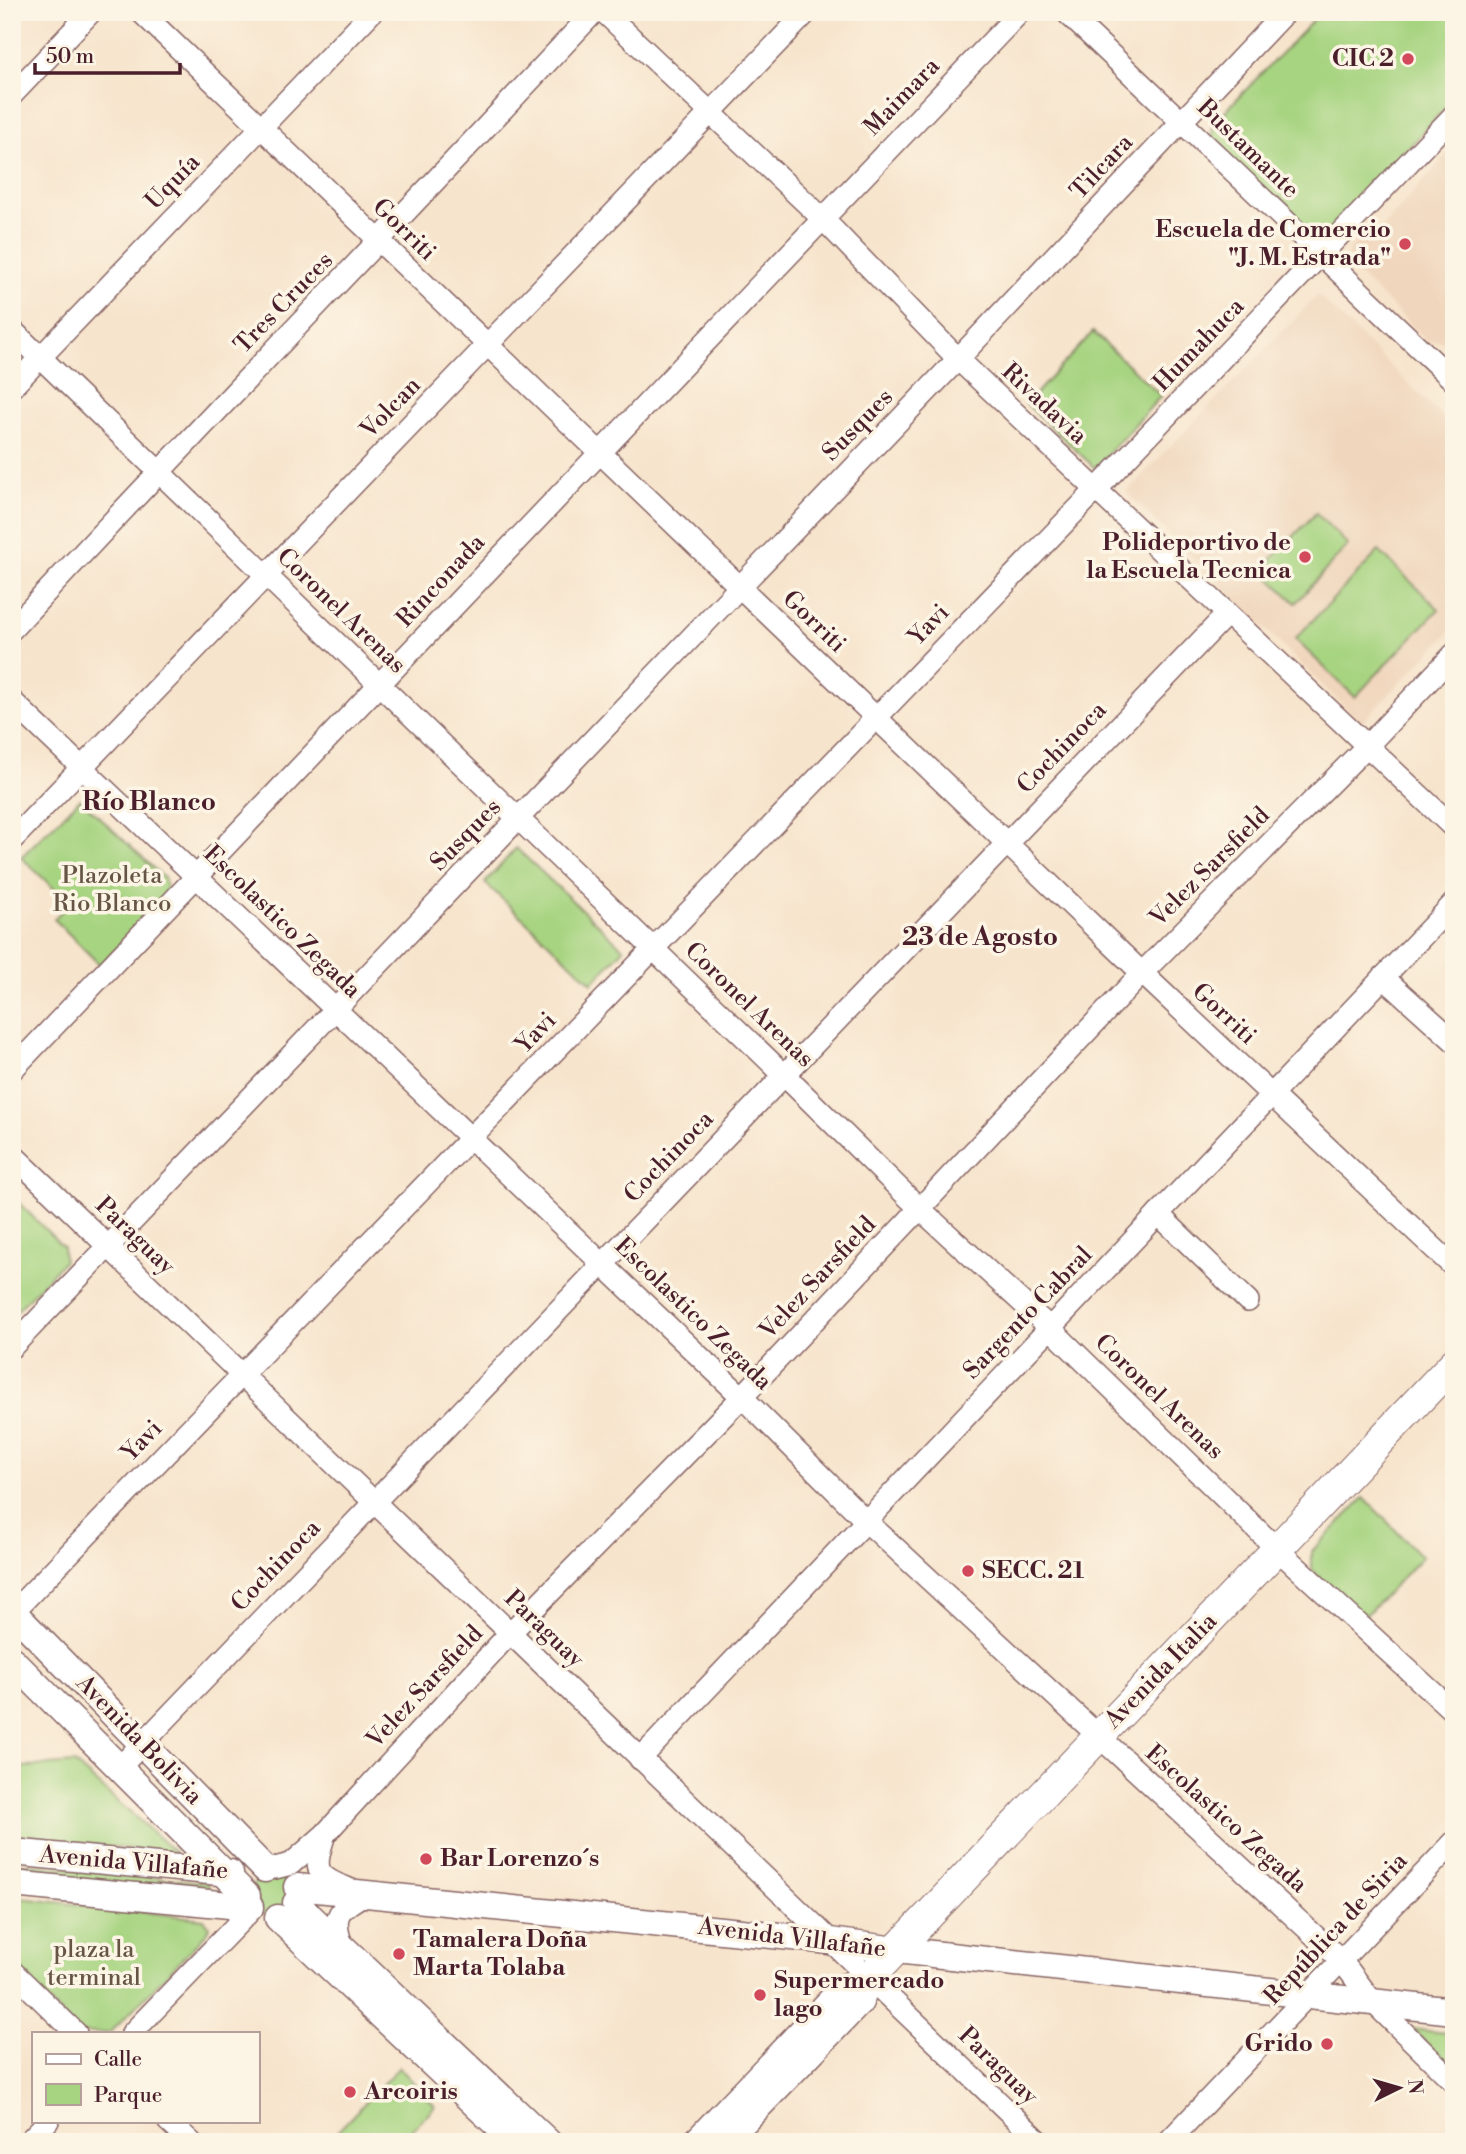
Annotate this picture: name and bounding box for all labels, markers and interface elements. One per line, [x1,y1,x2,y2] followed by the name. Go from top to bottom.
[35,32,180,76] scale bar
[46,44,94,70] text: 50 m
[1332,44,1394,74] place label: CIC 2
[858,51,947,142] street label: Maimara
[1400,51,1416,67] marker: CIC 2
[1190,92,1305,205] street label: Bustamante
[1064,127,1140,206] street label: Tilcara
[139,147,207,216] street label: Uquía
[366,192,442,268] street label: Gorriti
[1155,215,1391,273] place label: Escuela de Comercio "J. M. Estrada"
[1397,236,1413,252] marker: Escuela de Comercio "J. M. Estrada"
[228,246,340,360] street label: Tres Cruces
[1147,291,1251,398] street label: Humahuca
[995,357,1094,452] street label: Rivadavia
[354,371,428,446] street label: Volcan
[816,383,900,467] street label: Susques
[390,527,492,634] street label: Rinconada
[1086,528,1292,586] place label: Polideportivo de la Escuela Tecnica
[270,542,412,680] street label: Coronel Arenas
[1297,549,1313,565] marker: Polideportivo de la Escuela Tecnica
[776,584,852,660] street label: Gorriti
[901,598,956,654] street label: Yavi
[1011,695,1114,800] street label: Cochinoca
[82,786,216,818] district label: Río Blanco
[424,793,508,877] street label: Susques
[1143,801,1276,934] street label: Velez Sarsfield
[197,839,368,1006] street label: Escolastico Zegada
[53,861,171,919] park label: Plazoleta Rio Blanco
[902,921,1058,953] district label: 23 de Agosto
[678,936,820,1074] street label: Coronel Arenas
[1186,977,1262,1051] street label: Gorriti
[508,1006,563,1062] street label: Yavi
[618,1104,721,1209] street label: Cochinoca
[89,1191,181,1282] street label: Paraguay
[753,1210,883,1346] street label: Velez Sarsfield
[608,1231,779,1398] street label: Escolastico Zegada
[957,1240,1099,1386] street label: Sargento Cabral
[1088,1328,1230,1466] street label: Coronel Arenas
[114,1414,169,1470] street label: Yavi
[225,1513,328,1618] street label: Cochinoca
[982,1556,1085,1586] place label: SECC. 21
[960,1563,976,1579] marker: SECC. 21
[498,1584,590,1675] street label: Paraguay
[1098,1606,1224,1736] street label: Avenida Italia
[360,1619,490,1755] street label: Velez Sarsfield
[69,1668,209,1812] street label: Avenida Bolivia
[1139,1738,1314,1900] street label: Escolastico Zegada
[37,1840,230,1886] street label: Avenida Villafañe
[440,1844,599,1874] place label: Bar Lorenzo´s
[1258,1846,1415,2011] street label: República de Siria
[418,1851,434,1867] marker: Bar Lorenzo´s
[695,1911,888,1964] street label: Avenida Villafañe
[413,1925,588,1983] place label: Tamalera Doña Marta Tolaba
[47,1935,141,1993] park label: plaza la terminal
[391,1946,407,1962] marker: Tamalera Doña Marta Tolaba
[774,1966,944,2024] place label: Supermercado lago
[752,1987,768,2003] marker: Supermercado lago
[952,2021,1044,2112] street label: Paraguay
[1245,2029,1313,2059] place label: Grido
[32,2032,259,2122] legend
[1319,2036,1335,2052] marker: Grido
[94,2047,142,2073] text: Calle
[1364,2052,1434,2122] north arrow
[363,2077,458,2107] place label: Arcoiris
[1402,2078,1428,2095] text: N
[94,2083,162,2109] text: Parque
[342,2084,358,2100] marker: Arcoiris

